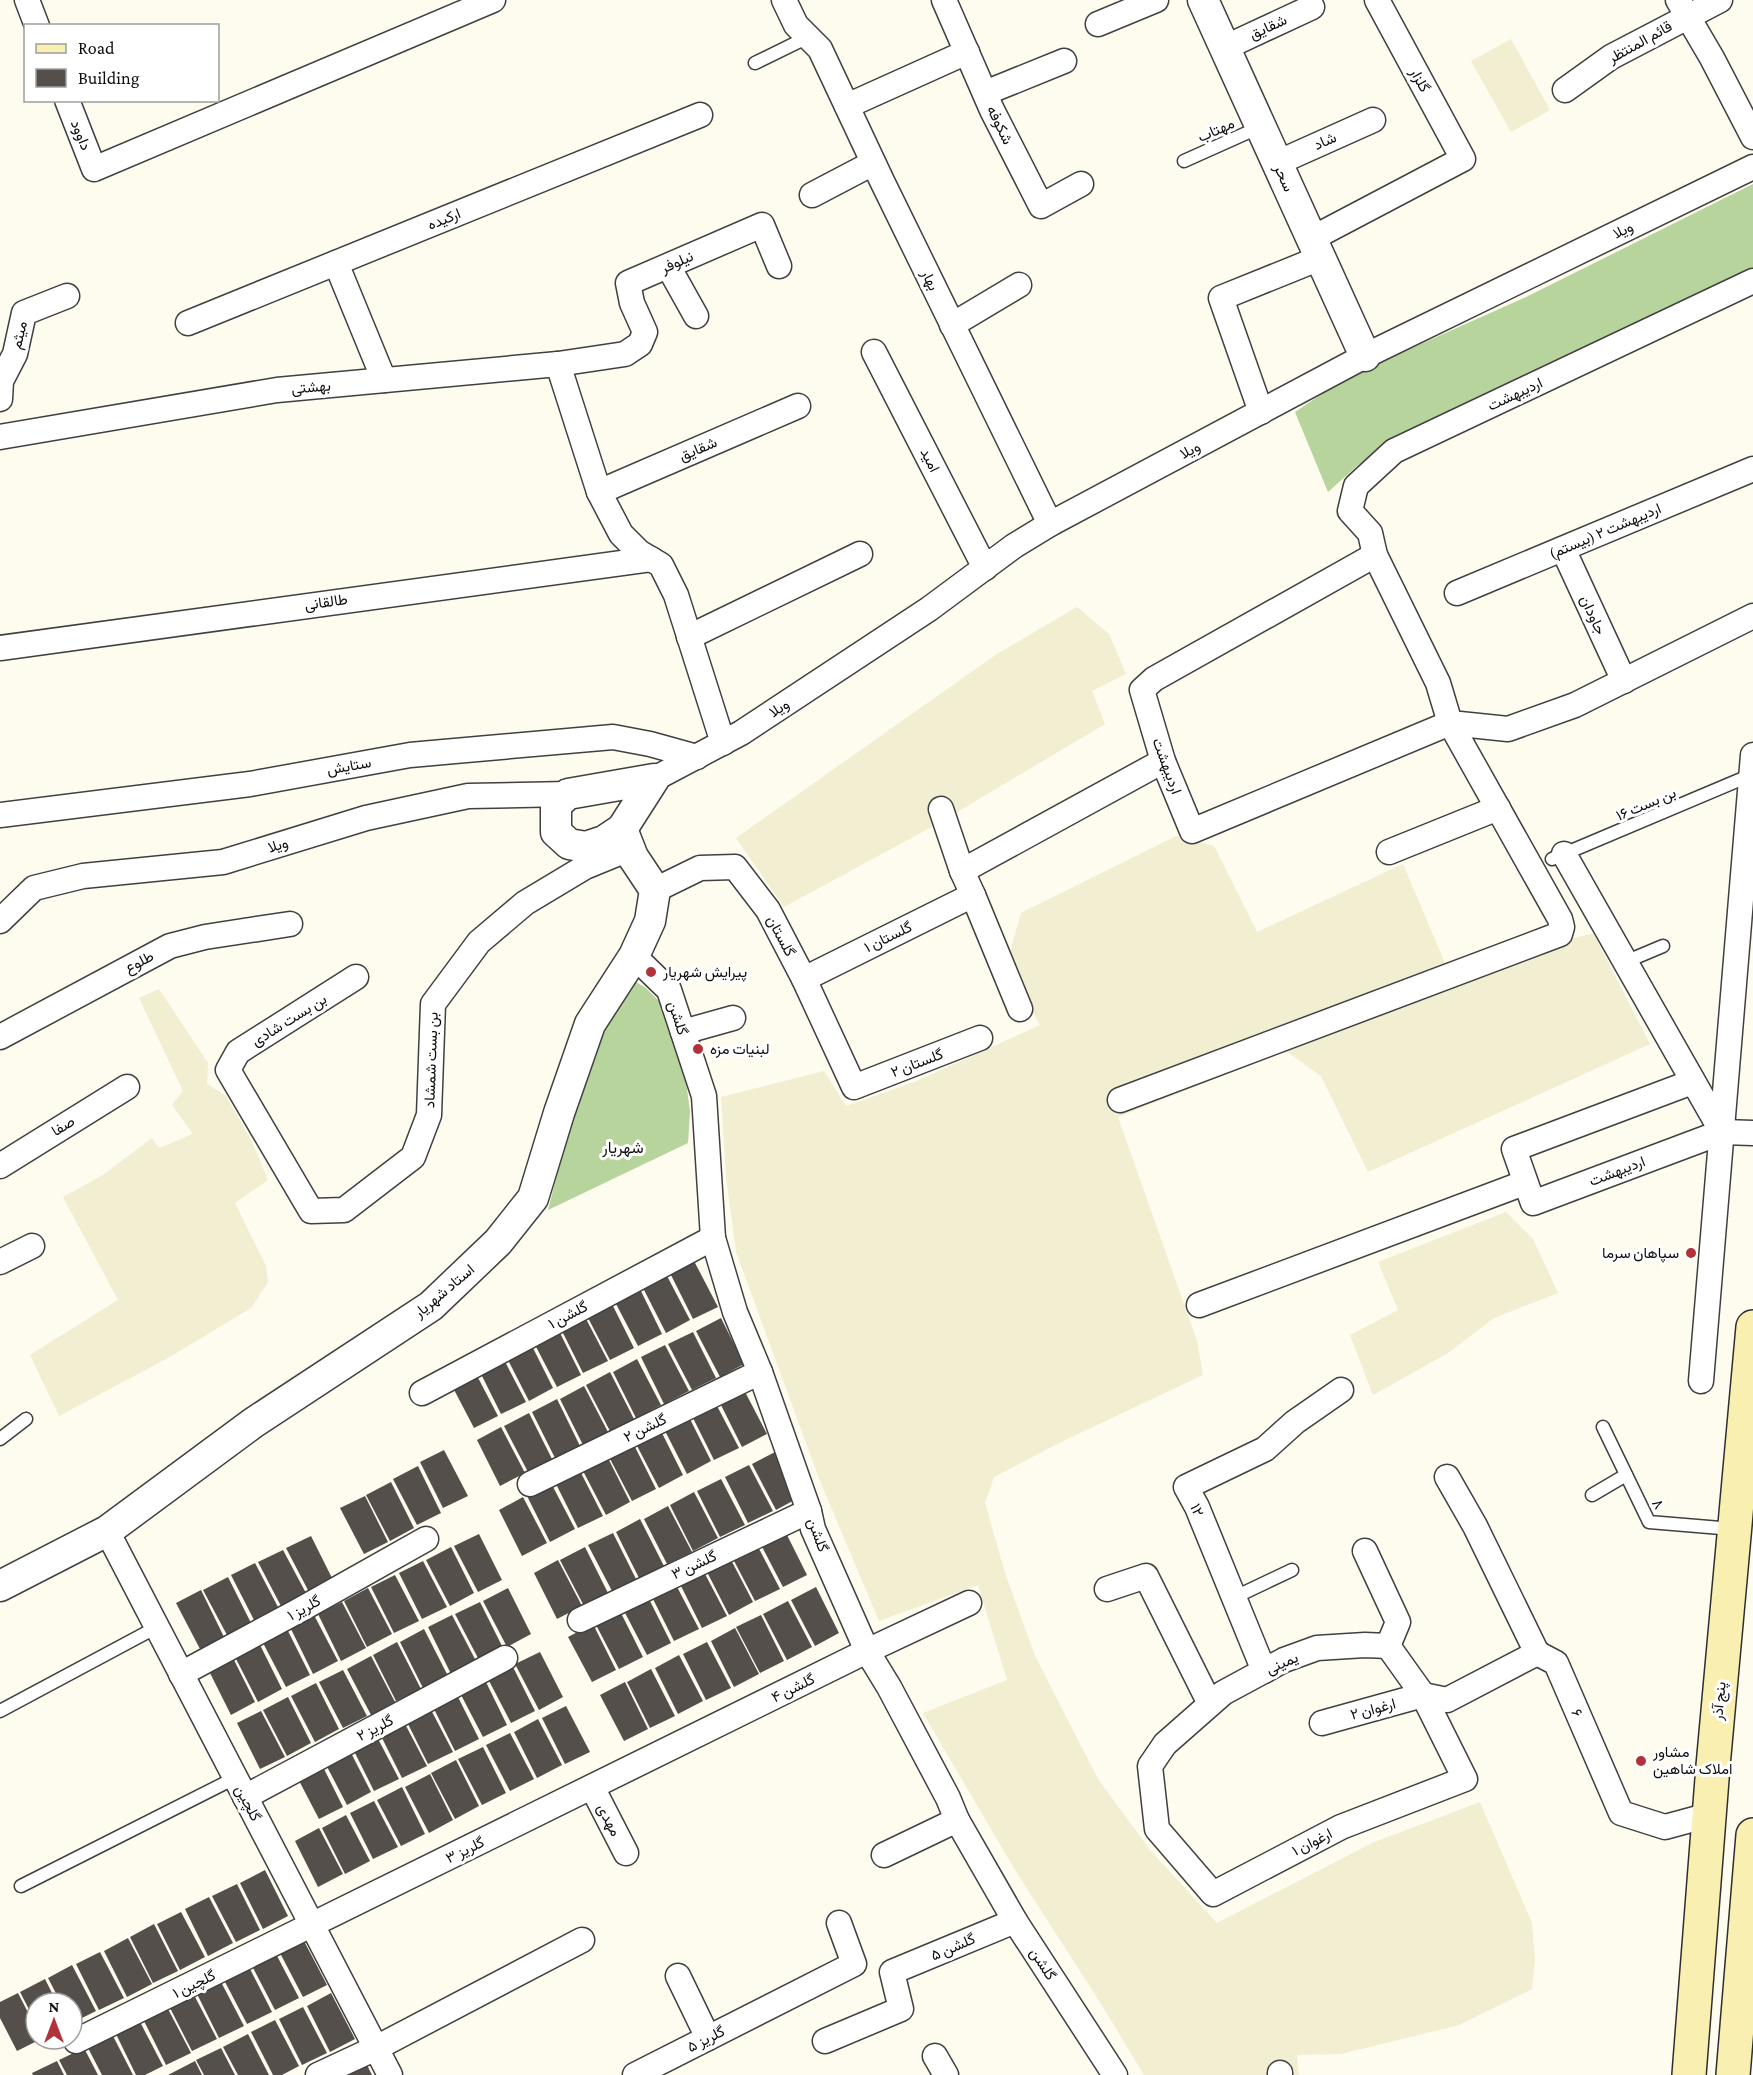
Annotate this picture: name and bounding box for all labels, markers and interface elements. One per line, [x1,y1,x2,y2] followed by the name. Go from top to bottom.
[1247,11,1290,44] street label: شقایق
[1604,18,1676,68] street label: قائم المنتظر
[24,24,219,102] legend
[78,38,115,58] text: Road
[1406,64,1433,96] street label: گلزار
[78,68,140,88] text: Building
[983,103,1016,147] street label: شکوفه
[1195,115,1237,146] street label: مهتاب
[67,118,94,153] street label: داوود
[1311,129,1339,153] street label: شاد
[1270,161,1297,195] street label: سحر
[425,205,463,234] street label: ارکیده
[1610,218,1636,243] street label: ویلا
[657,248,696,278] street label: نیلوفر
[917,266,942,293] street label: بهار
[8,319,32,351] street label: میثم
[1485,374,1545,415] street label: اردیبهشت
[291,377,332,399] street label: بهشتی
[677,434,720,466] street label: شقایق
[1177,438,1203,463] street label: ویلا
[916,445,943,475] street label: امید
[1547,500,1664,564] street label: اردیبهشت ۲ (بیستم)
[303,591,349,615] street label: طالقانی
[1576,593,1609,638] street label: جاودان
[766,696,792,721] street label: ویلا
[1149,736,1185,797] street label: اردیبهشت
[326,754,373,780] street label: ستایش
[1614,784,1679,826] street label: بن بست ۱۶
[266,834,290,857] street label: ویلا
[763,913,799,960] street label: گلستان
[862,918,915,956] street label: گلستان ۱
[122,948,158,979] street label: طلوع
[662,964,747,982] place label: پیرایش شهریار
[644,965,658,979] marker: پیرایش شهریار
[249,991,331,1051] street label: بن بست شادی
[663,999,691,1038] street label: گلشن
[421,1012,443,1108] street label: بن بست شمشاد
[710,1041,769,1058] place label: لبنیات مزه
[691,1042,705,1056] marker: لبنیات مزه
[889,1046,946,1081] street label: گلستان ۲
[49,1113,77,1139] street label: صفا
[601,1139,644,1158] district label: شهریار
[1587,1153,1648,1190] street label: اردیبهشت
[1602,1245,1679,1263] place label: سپاهان سرما
[1684,1246,1698,1260] marker: سپاهان سرما
[410,1261,478,1322] street label: استاد شهریار
[546,1298,592,1334] street label: گلشن ۱
[621,1411,670,1447] street label: گلشن ۲
[1649,1496,1667,1512] street label: ۸
[1187,1501,1207,1519] street label: ۱۲
[803,1516,832,1555] street label: گلشن
[669,1548,720,1584] street label: گلشن ۳
[285,1592,324,1624] street label: گلریز ۱
[1263,1649,1301,1679] street label: یمینی
[769,1671,818,1707] street label: گلشن ۴
[1709,1681,1732,1722] street label: پنج آذر
[1349,1695,1398,1724] street label: ارغوان ۲
[1568,1707,1586,1719] street label: ۶
[354,1712,397,1745] street label: گلریز ۲
[1652,1744,1732,1779] place label: مشاور املاک شاهین
[1634,1754,1648,1768] marker: مشاور املاک شاهین
[230,1782,264,1825] street label: گلچین
[592,1801,624,1840] street label: مهدی
[1289,1825,1335,1860] street label: ارغوان ۱
[443,1834,488,1867] street label: گلریز ۳
[928,1930,979,1965] street label: گلشن ۵
[1025,1945,1059,1984] street label: گلشن
[170,1967,219,2003] street label: گلچین ۱
[24,1991,84,2051] north arrow
[49,1998,60,2015] text: N
[685,2023,728,2056] street label: گلریز ۵

